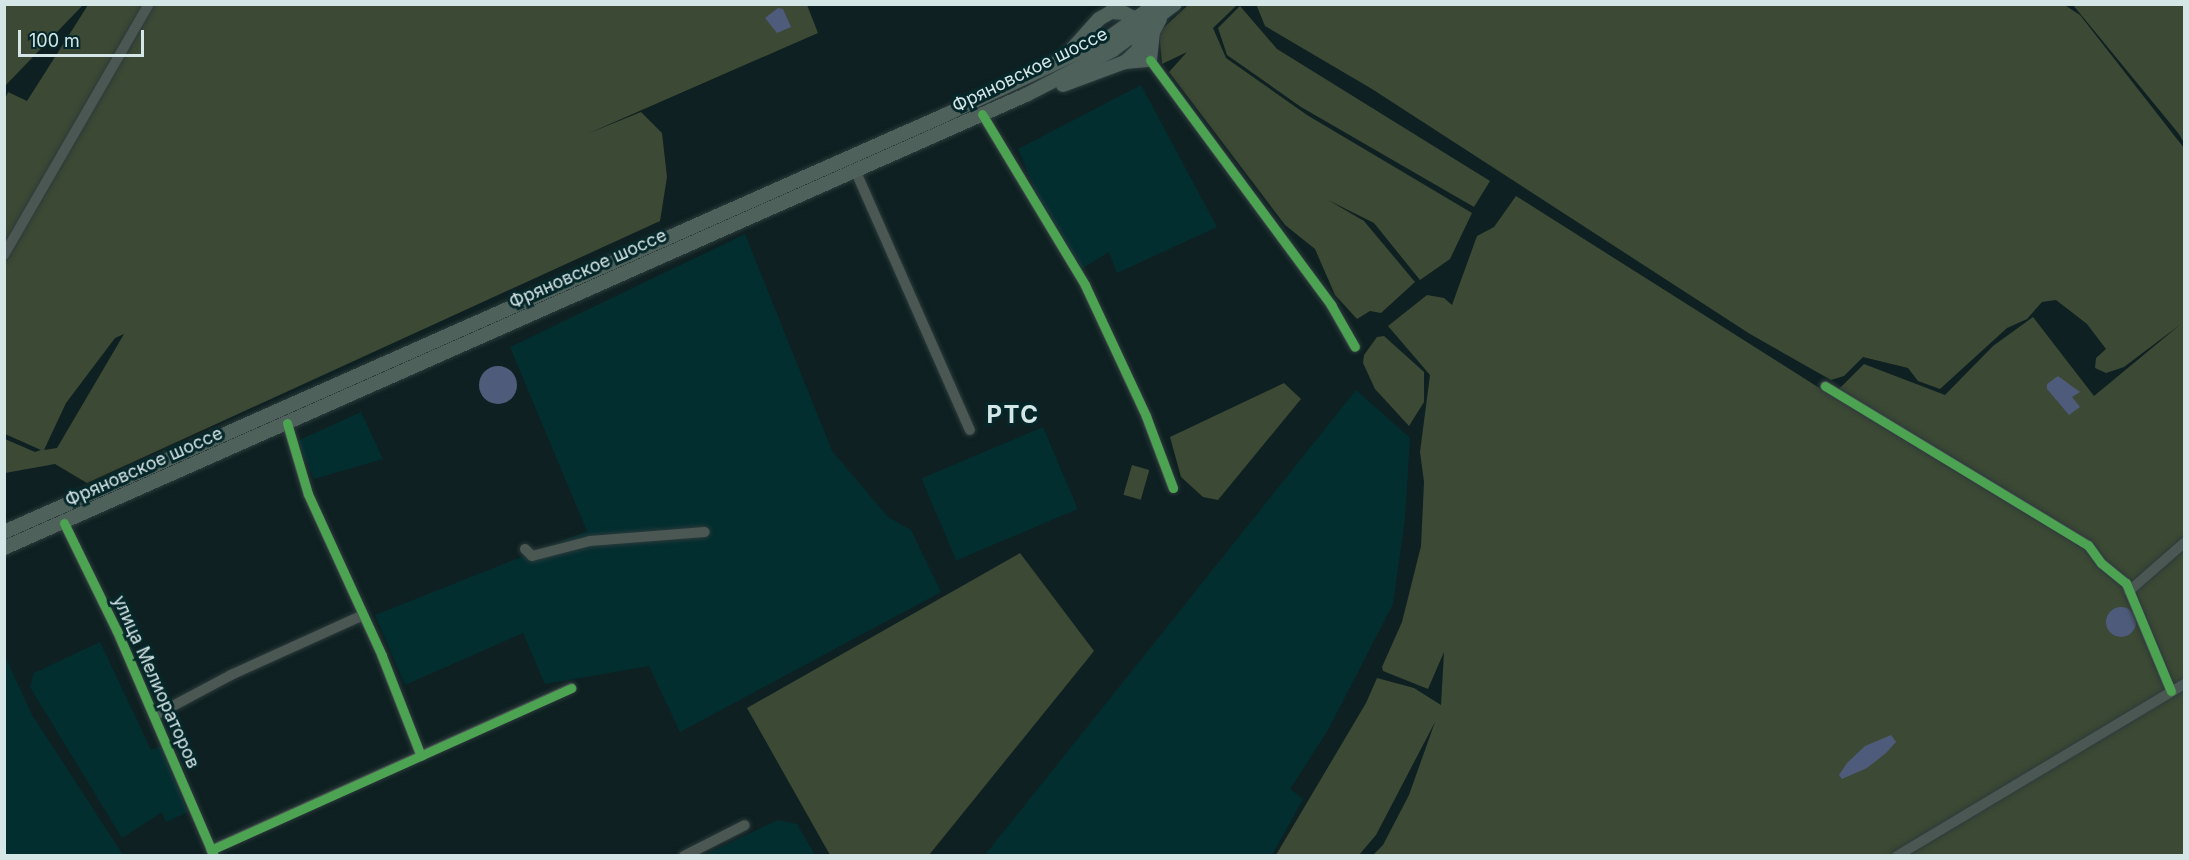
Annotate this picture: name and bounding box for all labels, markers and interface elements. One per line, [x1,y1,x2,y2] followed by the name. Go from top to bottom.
[21,18,147,56] scale bar
[949,23,1111,117] street label: Фряновское шоссе
[29,30,80,51] text: 100 m
[506,225,670,313] street label: Фряновское шоссе
[986,401,1040,429] district label: РТС
[62,423,226,511] street label: Фряновское шоссе
[108,592,204,772] street label: улица Мелиораторов

